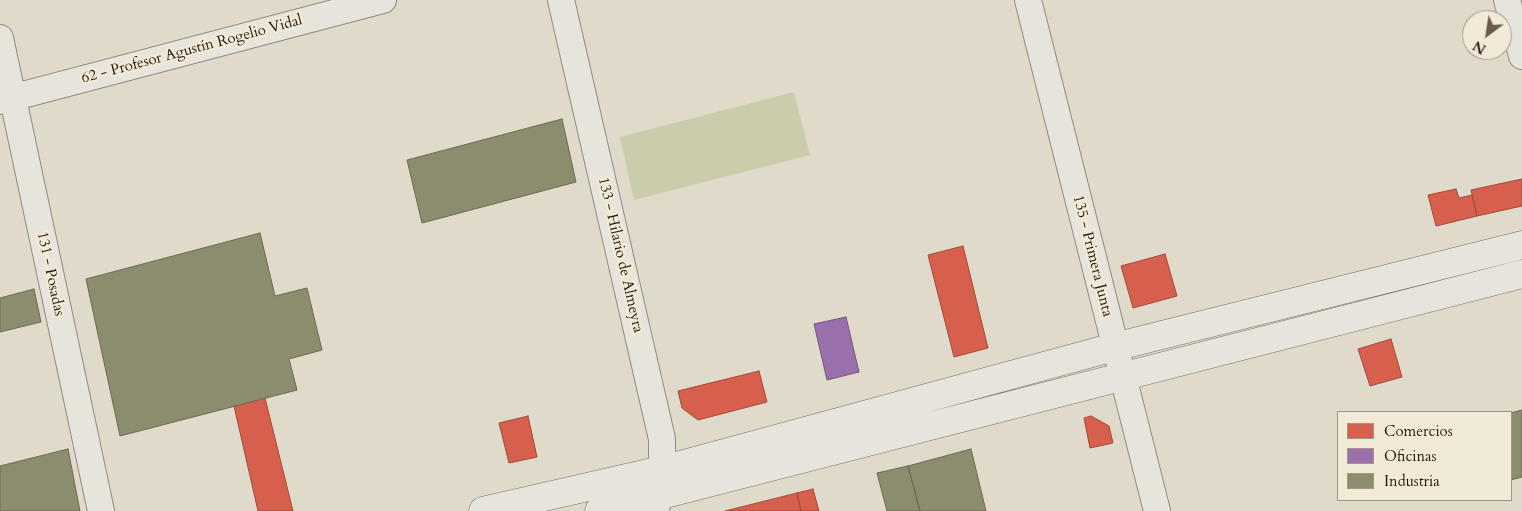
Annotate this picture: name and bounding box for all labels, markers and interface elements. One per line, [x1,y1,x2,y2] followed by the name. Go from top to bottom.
[1462,10,1512,60] north arrow
[80,12,304,88] street label: 62 - Profesor Agustín Rogelio Vidal
[1469,36,1490,59] text: N
[593,175,647,335] street label: 133 - Hilario de Almeyra
[1068,193,1116,319] street label: 135 - Primera Junta
[32,230,68,318] street label: 131 - Posadas
[1337,411,1512,501] legend
[1384,421,1453,441] text: Comercios
[1384,446,1437,466] text: Oficinas
[1384,471,1440,491] text: Industria

